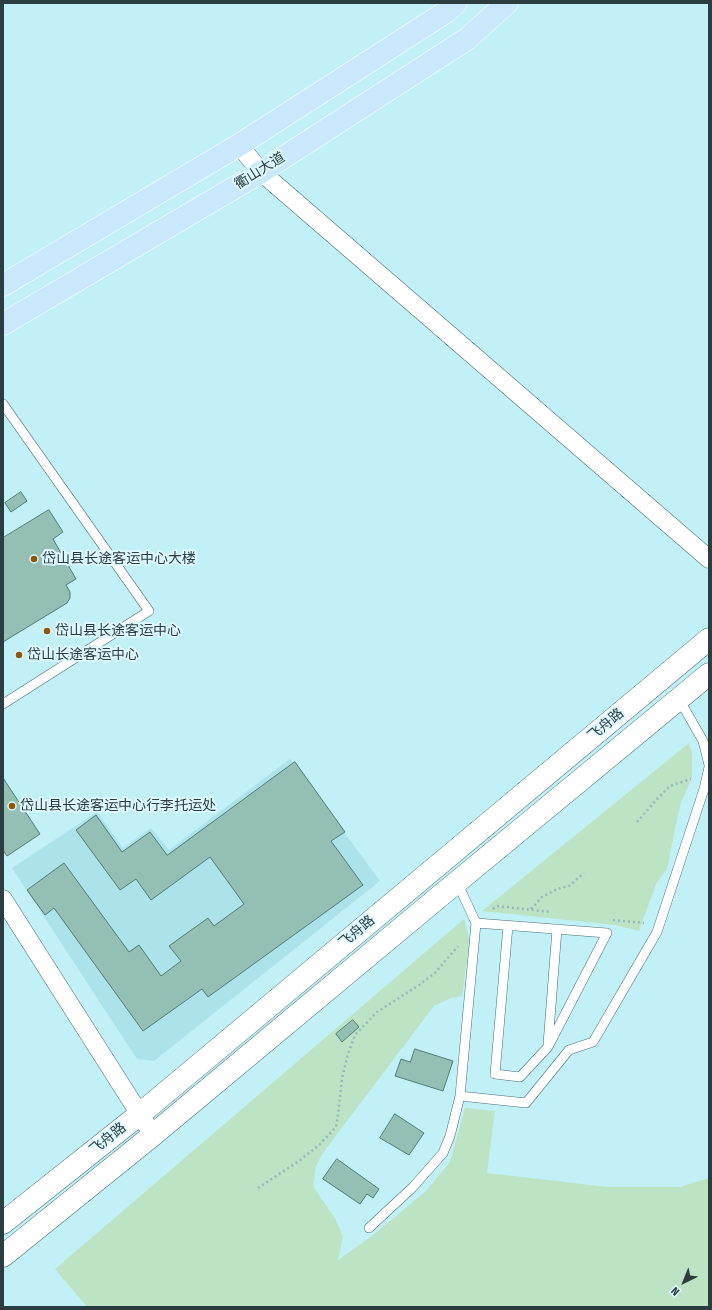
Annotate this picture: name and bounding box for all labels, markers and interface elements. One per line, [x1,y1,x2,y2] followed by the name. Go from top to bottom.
[232,149,288,193] street label: 衢山大道
[42,551,196,567] place label: 岱山县长途客运中心大楼
[29,554,39,564] marker: 岱山县长途客运中心大楼
[55,623,181,639] place label: 岱山县长途客运中心
[42,626,52,636] marker: 岱山县长途客运中心
[27,647,139,663] place label: 岱山长途客运中心
[14,650,24,660] marker: 岱山长途客运中心
[585,705,627,745] street label: 飞舟路
[20,798,216,814] place label: 岱山县长途客运中心行李托运处
[7,801,17,811] marker: 岱山县长途客运中心行李托运处
[336,912,378,952] street label: 飞舟路
[86,1119,130,1159] street label: 飞舟路
[664,1262,704,1302] north arrow
[669,1284,682,1298] text: N

